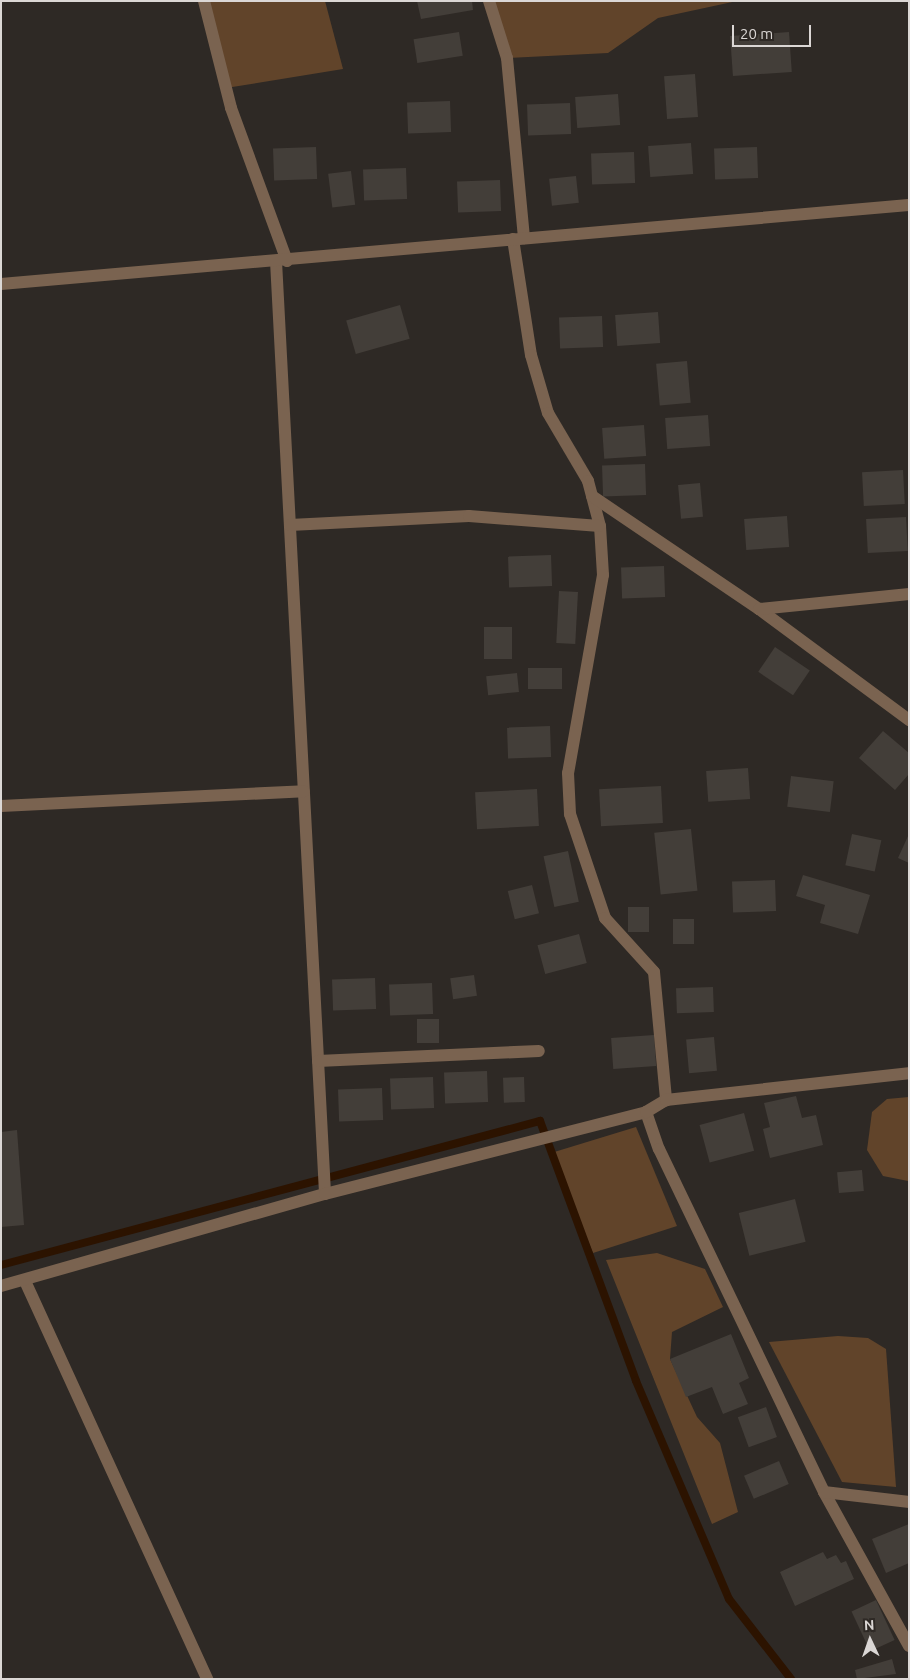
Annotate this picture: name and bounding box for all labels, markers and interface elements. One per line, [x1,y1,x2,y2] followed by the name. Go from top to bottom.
[735,15,814,47] scale bar
[740,25,773,42] text: 20 m
[845,1615,895,1665] north arrow
[864,1617,875,1633] text: N

